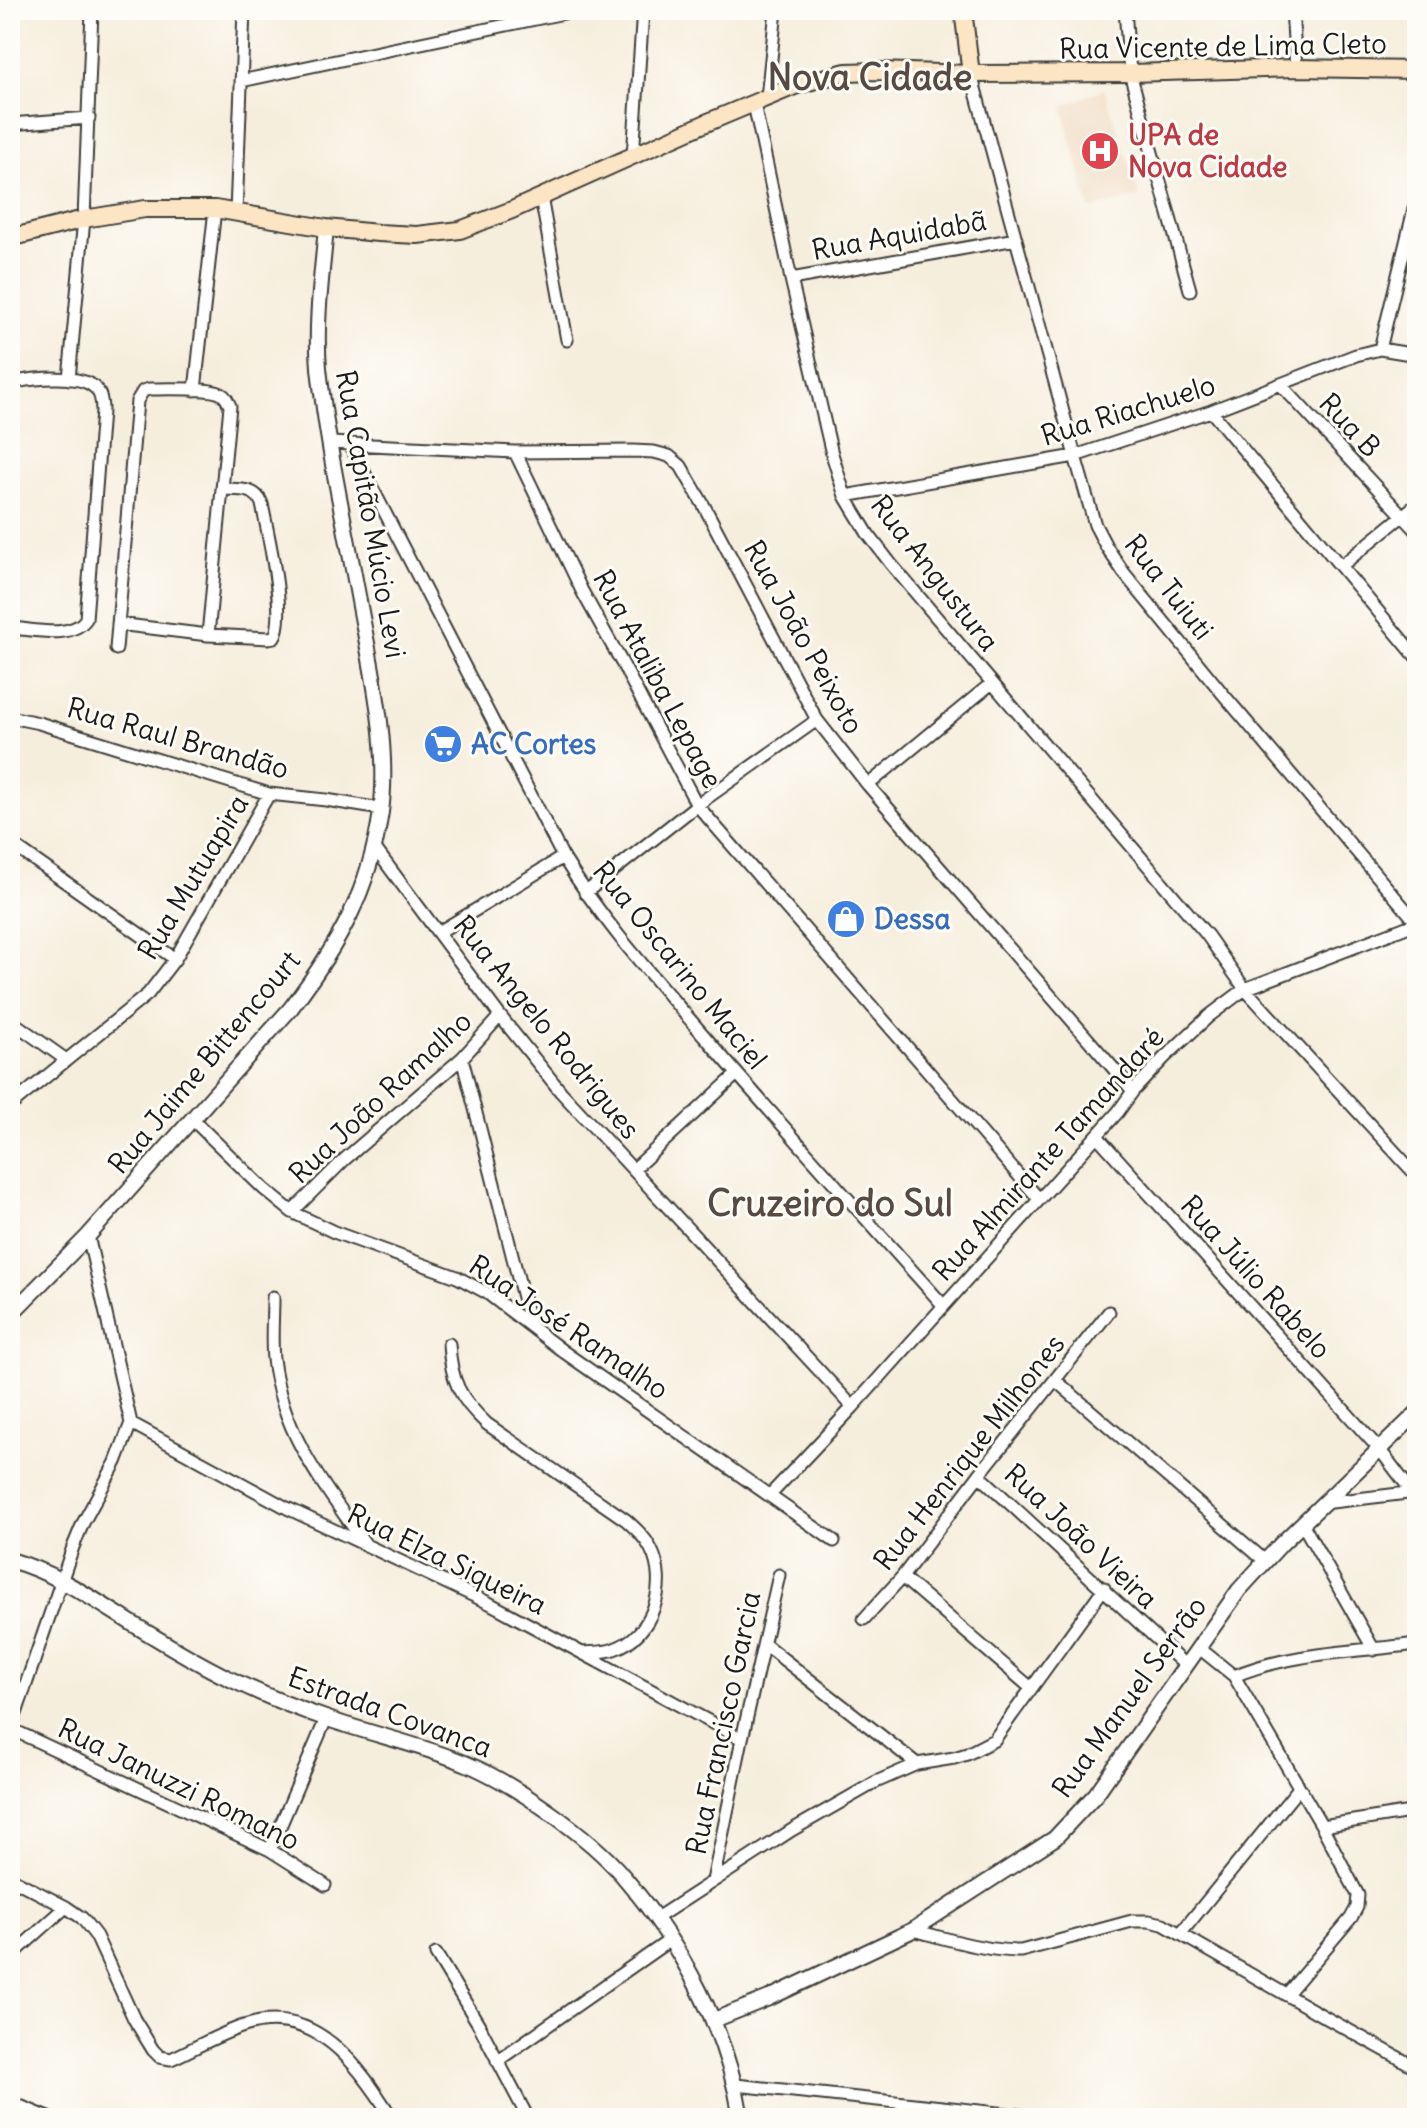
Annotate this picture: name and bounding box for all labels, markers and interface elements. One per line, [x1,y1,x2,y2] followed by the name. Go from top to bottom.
[1059,25,1387,67] street label: Rua Vicente de Lima Cleto
[768,55,972,100] district label: Nova Cidade
[1128,117,1287,185] place label: UPA de Nova Cidade
[1079,130,1121,172] hospital icon: UPA de Nova Cidade
[809,202,989,268] street label: Rua Aquidabã
[1037,366,1219,454] street label: Rua Riachuelo
[328,367,414,661] street label: Rua Capitão Múcio Levi
[1311,385,1389,465] street label: Rua B
[863,488,1007,658] street label: Rua Angustura
[1117,527,1221,647] street label: Rua Tuiuti
[736,534,872,740] street label: Rua João Peixoto
[585,564,731,794] street label: Rua Ataliba Lepage
[63,689,293,787] street label: Rua Raul Brandão
[422,723,464,765] supermarket icon: AC Cortes
[471,726,597,762] place label: AC Cortes
[130,788,256,966] street label: Rua Mutuapira
[585,854,775,1076] street label: Rua Oscarino Maciel
[825,898,867,940] shop icon: Dessa
[874,901,950,937] place label: Dessa
[446,908,648,1146] street label: Rua Angelo Rodrigues
[100,943,308,1181] street label: Rua Jaime Bittencourt
[281,1003,479,1191] street label: Rua João Ramalho
[924,1020,1172,1288] street label: Rua Almirante Tamandaré
[707,1181,953,1226] district label: Cruzeiro do Sul
[1173,1188,1339,1366] street label: Rua Júlio Rabelo
[462,1247,676,1407] street label: Rua José Ramalho
[866,1327,1072,1577] street label: Rua Henrique Milhones
[997,1456,1165,1616] street label: Rua João Vieira
[342,1495,552,1623] street label: Rua Elza Siqueira
[678,1588,768,1858] street label: Rua Francisco Garcia
[1044,1589,1214,1805] street label: Rua Manuel Serrão
[283,1658,497,1766] street label: Estrada Covanca
[52,1710,306,1858] street label: Rua Januzzi Romano

